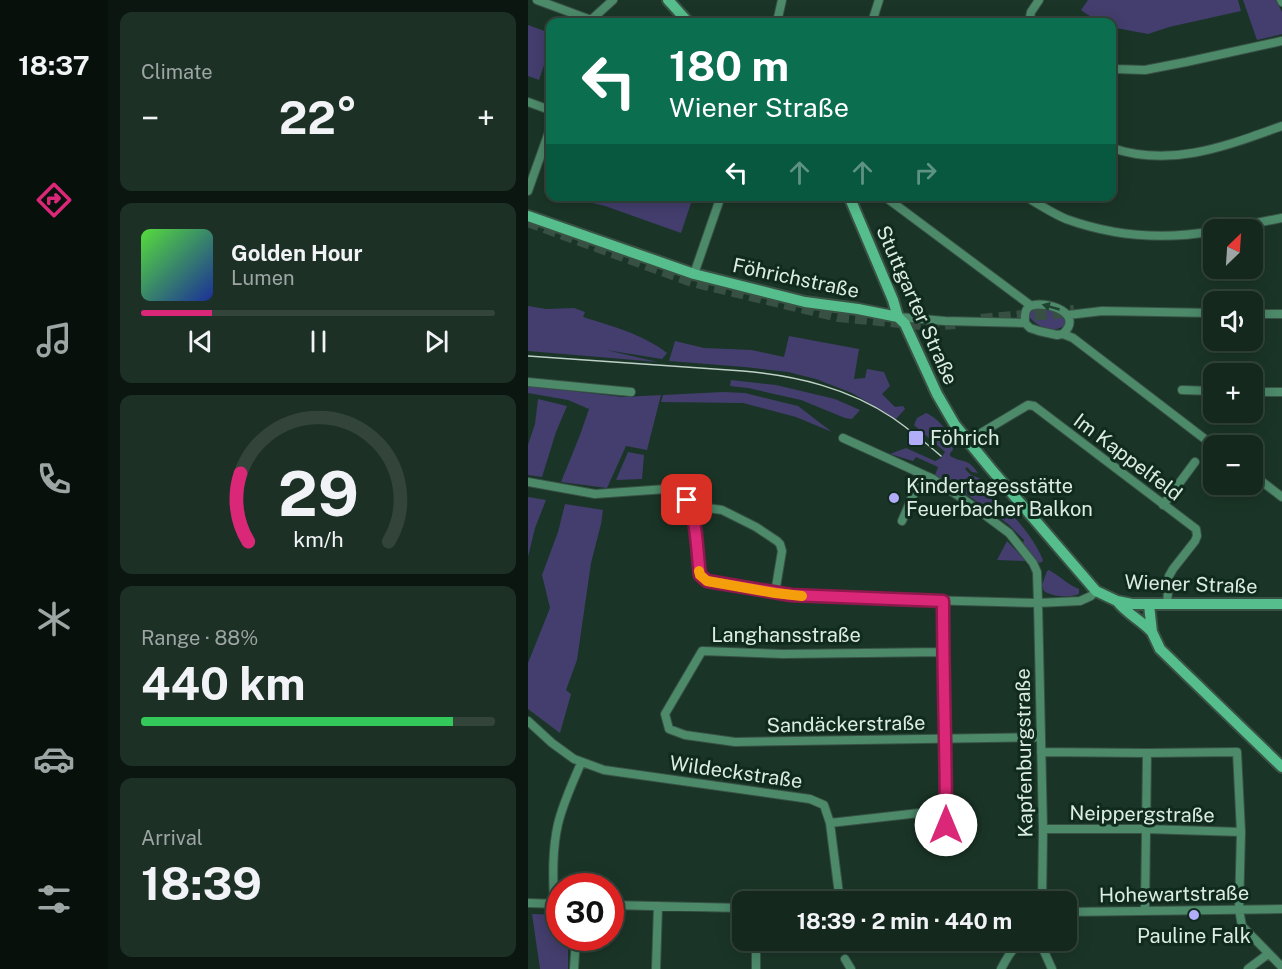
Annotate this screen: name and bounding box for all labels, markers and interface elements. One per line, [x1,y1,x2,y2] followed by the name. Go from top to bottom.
[669,41,789,90] text: 180 m
[570,42,648,120] icon: left
[18,49,90,81] text: 18:37
[141,60,213,84] text: Climate
[279,91,357,144] text: 22°
[669,91,849,123] text: Wiener Straße
[141,99,159,137] text: −
[477,99,495,137] text: +
[720,156,753,189] icon: left
[783,156,816,189] icon: ahead
[846,156,879,189] icon: ahead
[909,156,942,189] icon: right
[33,179,75,221] icon: directions
[1203,219,1263,279] north arrow
[1203,219,1263,495] map controls
[871,222,963,388] street label: Stuttgarter Straße
[231,240,362,266] text: Golden Hour
[731,253,861,303] street label: Föhrichstraße
[231,266,295,290] text: Lumen
[1203,291,1263,351] button: sound
[1042,302,1060,311] one-way arrow
[33,319,75,361] icon: music
[184,325,217,358] icon: previous
[302,325,335,358] icon: pause
[420,325,453,358] icon: next
[1203,363,1263,423] button: +
[1069,408,1187,506] street label: Im Kappelfeld
[930,426,999,450] place label: Föhrich
[907,429,925,447] marker: Föhrich
[1203,435,1263,495] button: −
[278,457,358,530] text: 29
[33,458,75,500] icon: phone
[661,474,712,525] pin
[906,474,1093,521] place label: Kindertagesstätte Feuerbacher Balkon
[670,483,703,516] icon: arrive
[887,491,901,505] marker: Kindertagesstätte Feuerbacher Balkon
[293,527,343,552] text: km/h
[1124,570,1258,598] street label: Wiener Straße
[33,598,75,640] icon: climate
[711,623,861,647] street label: Langhansstraße
[141,626,258,650] text: Range · 88%
[141,657,306,710] text: 440 km
[1011,668,1037,838] street label: Kapfenburgstraße
[766,711,926,737] street label: Sandäckerstraße
[33,738,75,780] icon: car
[668,751,804,793] street label: Wildeckstraße
[914,793,978,857] position arrow
[1069,801,1215,827] street label: Neippergstraße
[141,826,203,850] text: Arrival
[141,857,262,910] text: 18:39
[546,873,624,951] speed limit sign: 30
[33,878,75,920] icon: filters
[1099,881,1249,907] street label: Hohewartstraße
[797,908,1012,934] text: 18:39 · 2 min · 440 m
[1187,908,1201,922] marker: Pauline Falk
[1137,924,1251,948] place label: Pauline Falk

